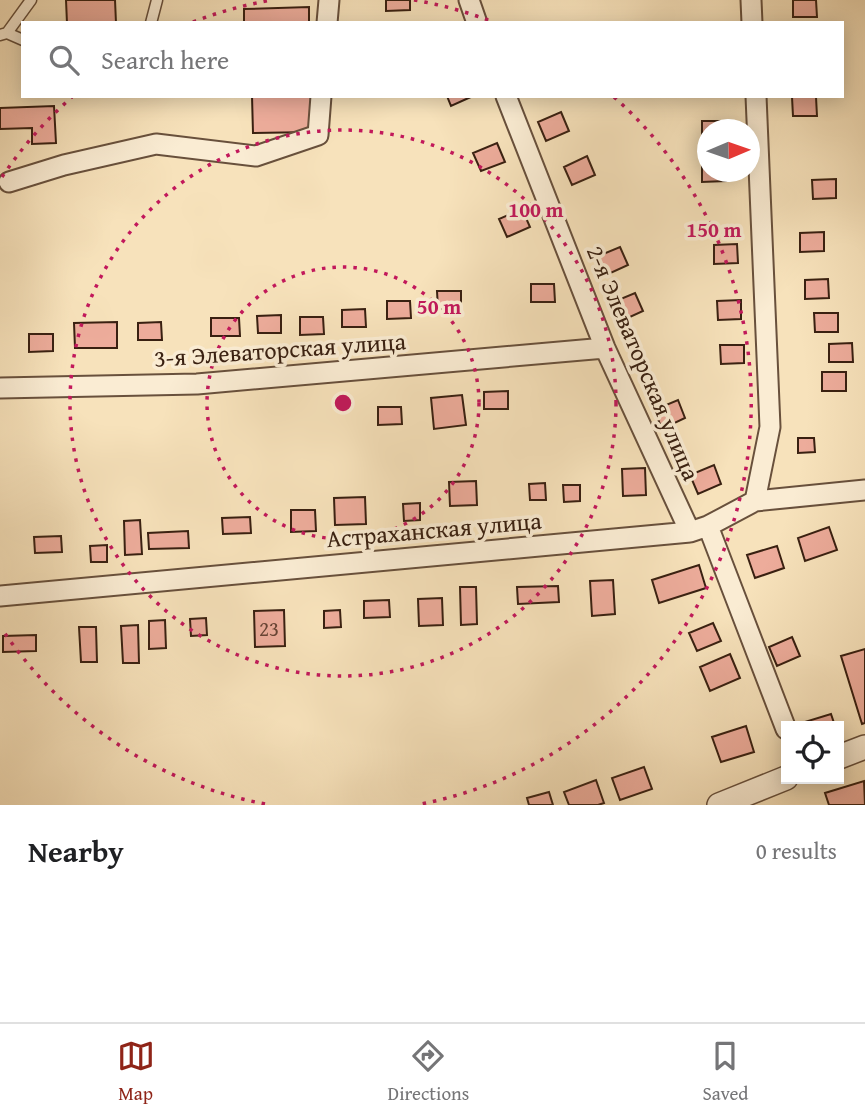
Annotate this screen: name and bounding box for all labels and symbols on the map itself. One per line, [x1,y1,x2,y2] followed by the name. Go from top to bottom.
[697,119,760,182] north arrow
[508,194,564,225] text: 100 m
[686,214,742,245] text: 150 m
[578,240,709,486] street label: 2-я Элеваторская улица
[417,291,461,322] text: 50 m
[153,323,408,376] street label: 3-я Элеваторская улица
[331,391,355,415] centre of rings
[325,503,543,556] street label: Астраханская улица
[259,613,279,644] house number: 23

